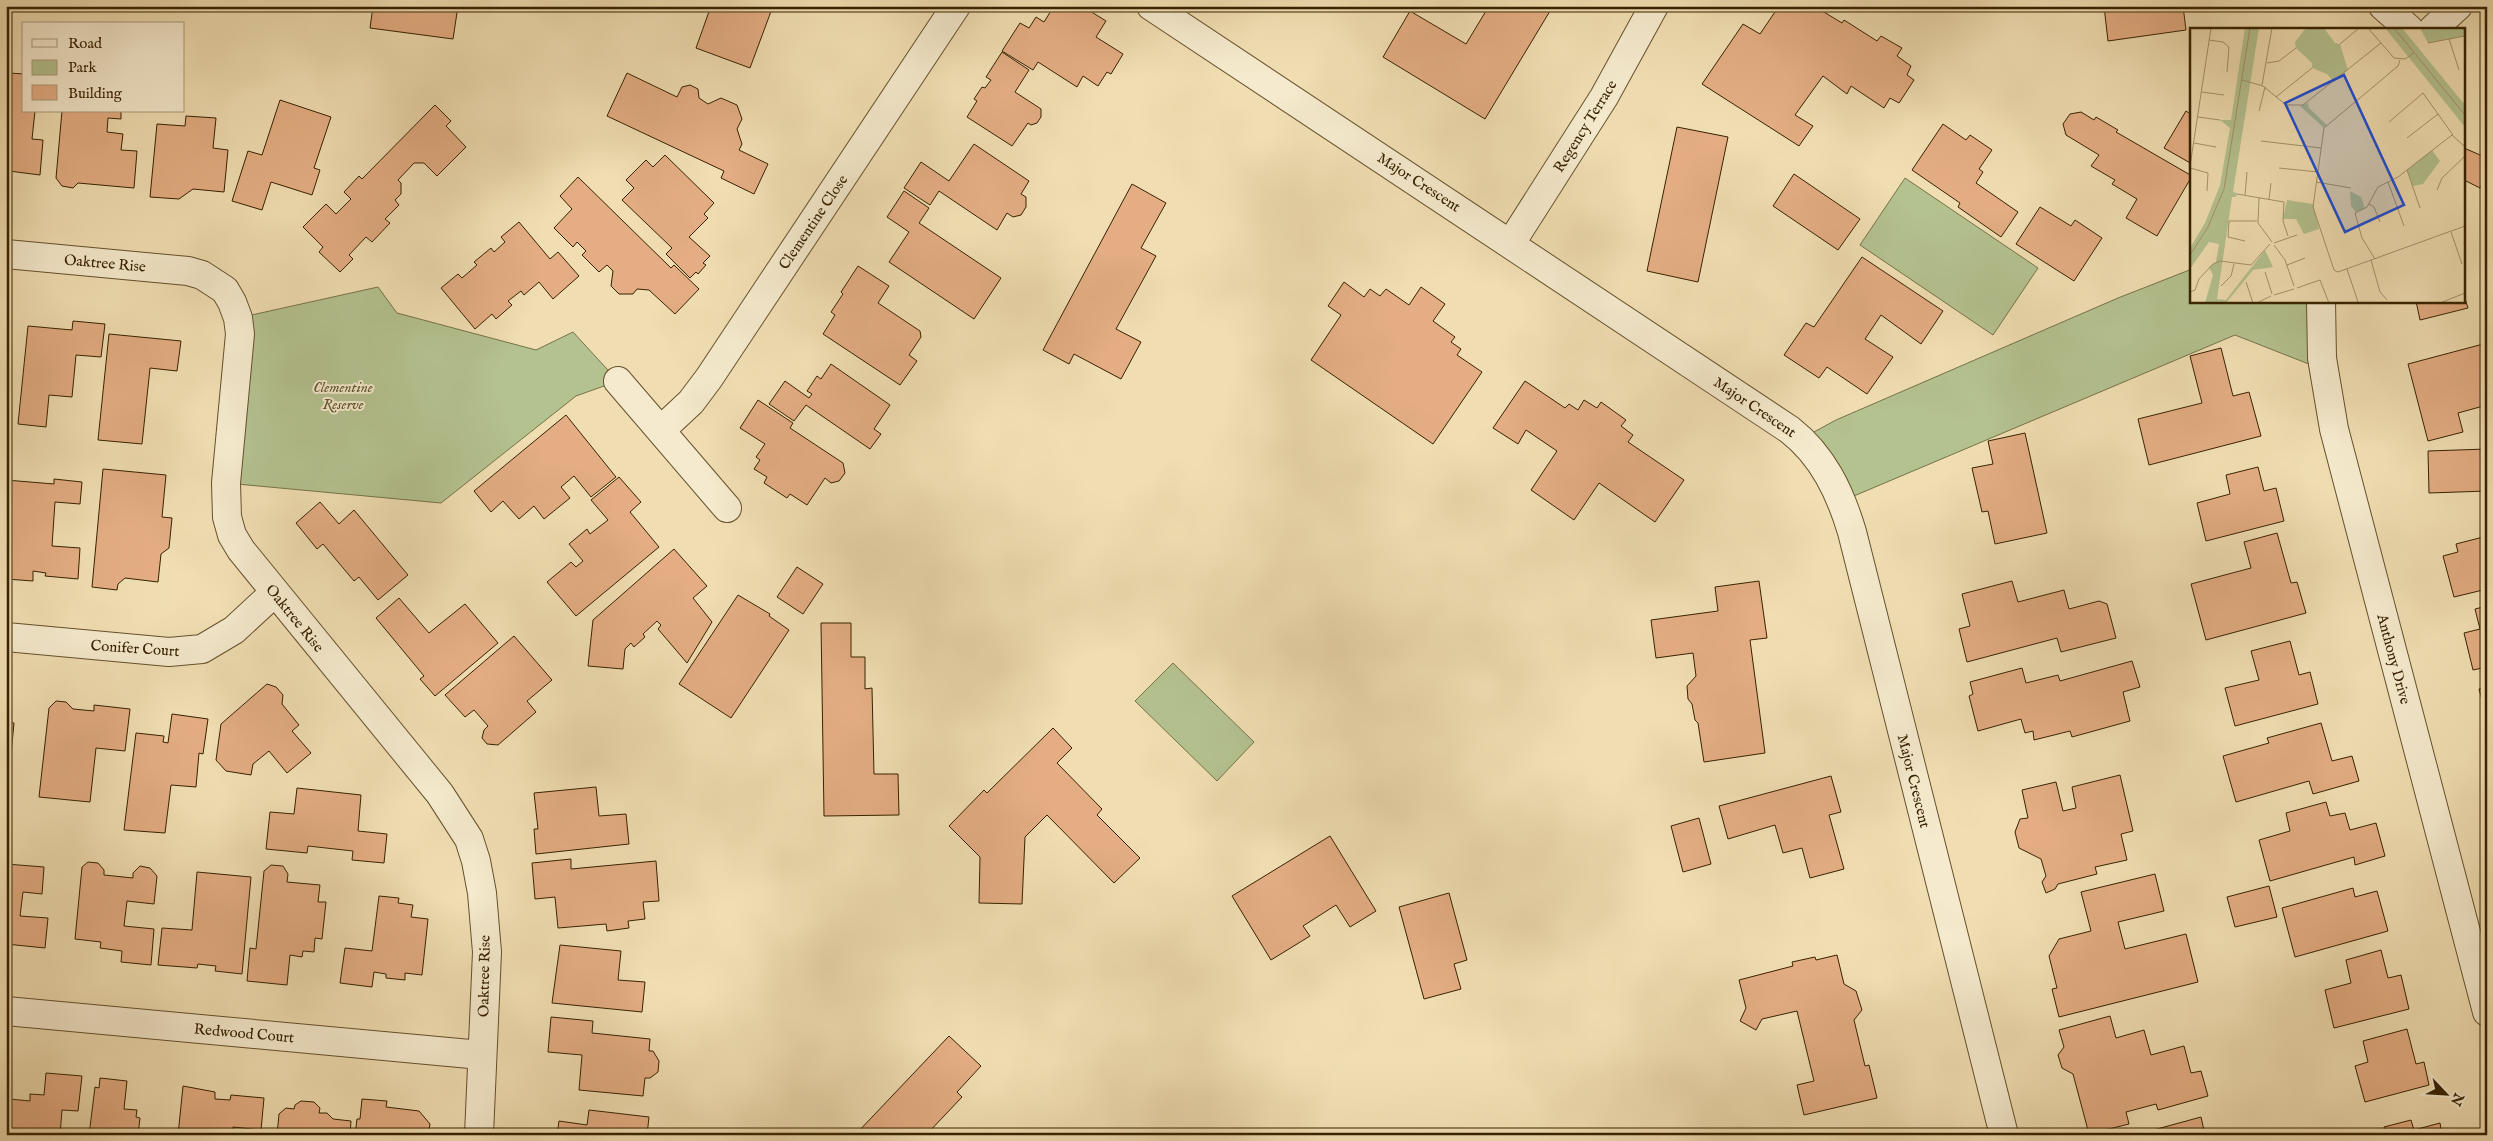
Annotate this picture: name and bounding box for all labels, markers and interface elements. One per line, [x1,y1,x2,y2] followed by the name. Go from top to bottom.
[22,22,185,112] legend
[2190,28,2466,302] inset map
[68,34,103,53] text: Road
[68,58,98,77] text: Park
[1549,76,1622,176] street label: Regency Terrace
[68,84,123,103] text: Building
[1373,148,1464,216] street label: Major Crescent
[775,171,852,273] street label: Clementine Close
[63,250,147,277] street label: Oaktree Rise
[1710,373,1800,442] street label: Major Crescent
[313,378,373,414] park label: Clementine Reserve
[261,580,328,656] street label: Oaktree Rise
[2372,611,2415,706] street label: Anthony Drive
[90,636,180,661] street label: Conifer Court
[1893,732,1934,830] street label: Major Crescent
[474,935,495,1017] street label: Oaktree Rise
[193,1020,295,1047] street label: Redwood Court
[2420,1068,2470,1118] north arrow
[2446,1089,2468,1108] text: N

